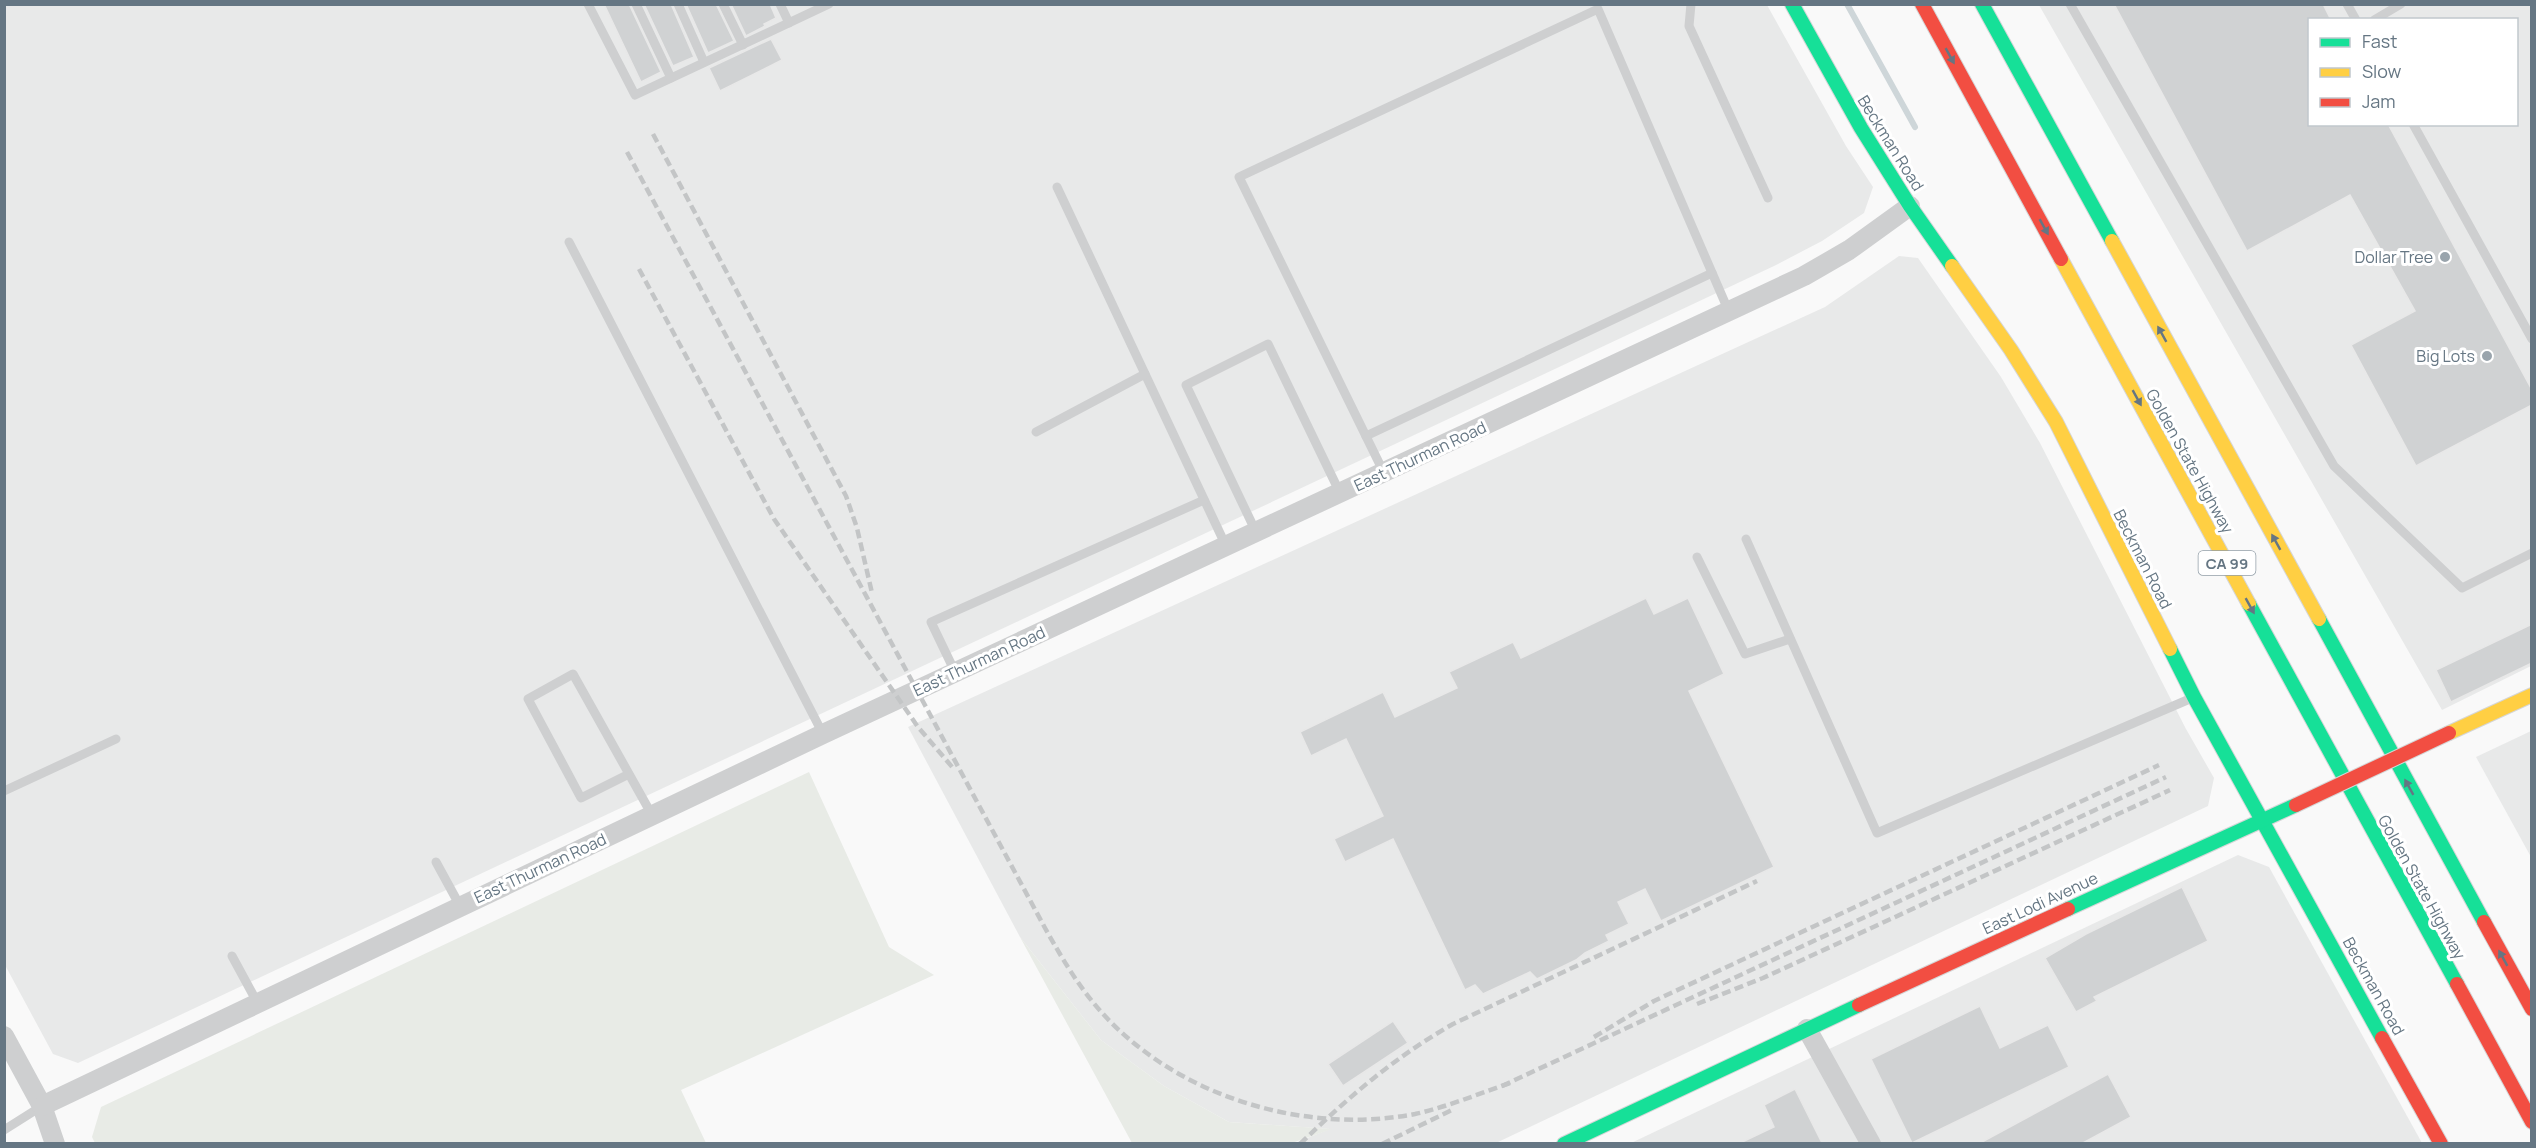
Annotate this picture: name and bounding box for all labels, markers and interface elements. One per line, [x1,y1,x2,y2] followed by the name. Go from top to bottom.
[2308,18,2518,126] legend
[2362,29,2397,53] text: Fast
[1945,48,1955,65] one-way arrow
[2362,59,2402,83] text: Slow
[2362,89,2396,113] text: Jam
[1853,91,1929,195] street label: Beckman Road
[2039,219,2049,236] one-way arrow
[2354,246,2433,268] place label: Dollar Tree
[2438,250,2452,264] marker: Dollar Tree
[2157,326,2167,343] one-way arrow
[2416,345,2475,367] place label: Big Lots
[2480,349,2494,363] marker: Big Lots
[2141,385,2239,538] street label: Golden State Highway
[2132,390,2142,407] one-way arrow
[1350,416,1490,496] street label: East Thurman Road
[2108,505,2178,613] street label: Beckman Road
[2271,534,2281,551] one-way arrow
[2198,551,2256,575] road number: CA 99
[2245,598,2255,615] one-way arrow
[909,621,1049,701] street label: East Thurman Road
[2404,778,2414,795] one-way arrow
[2373,811,2471,964] street label: Golden State Highway
[470,828,610,908] street label: East Thurman Road
[1979,867,2101,939] street label: East Lodi Avenue
[2338,933,2410,1039] street label: Beckman Road
[2498,949,2508,966] one-way arrow

